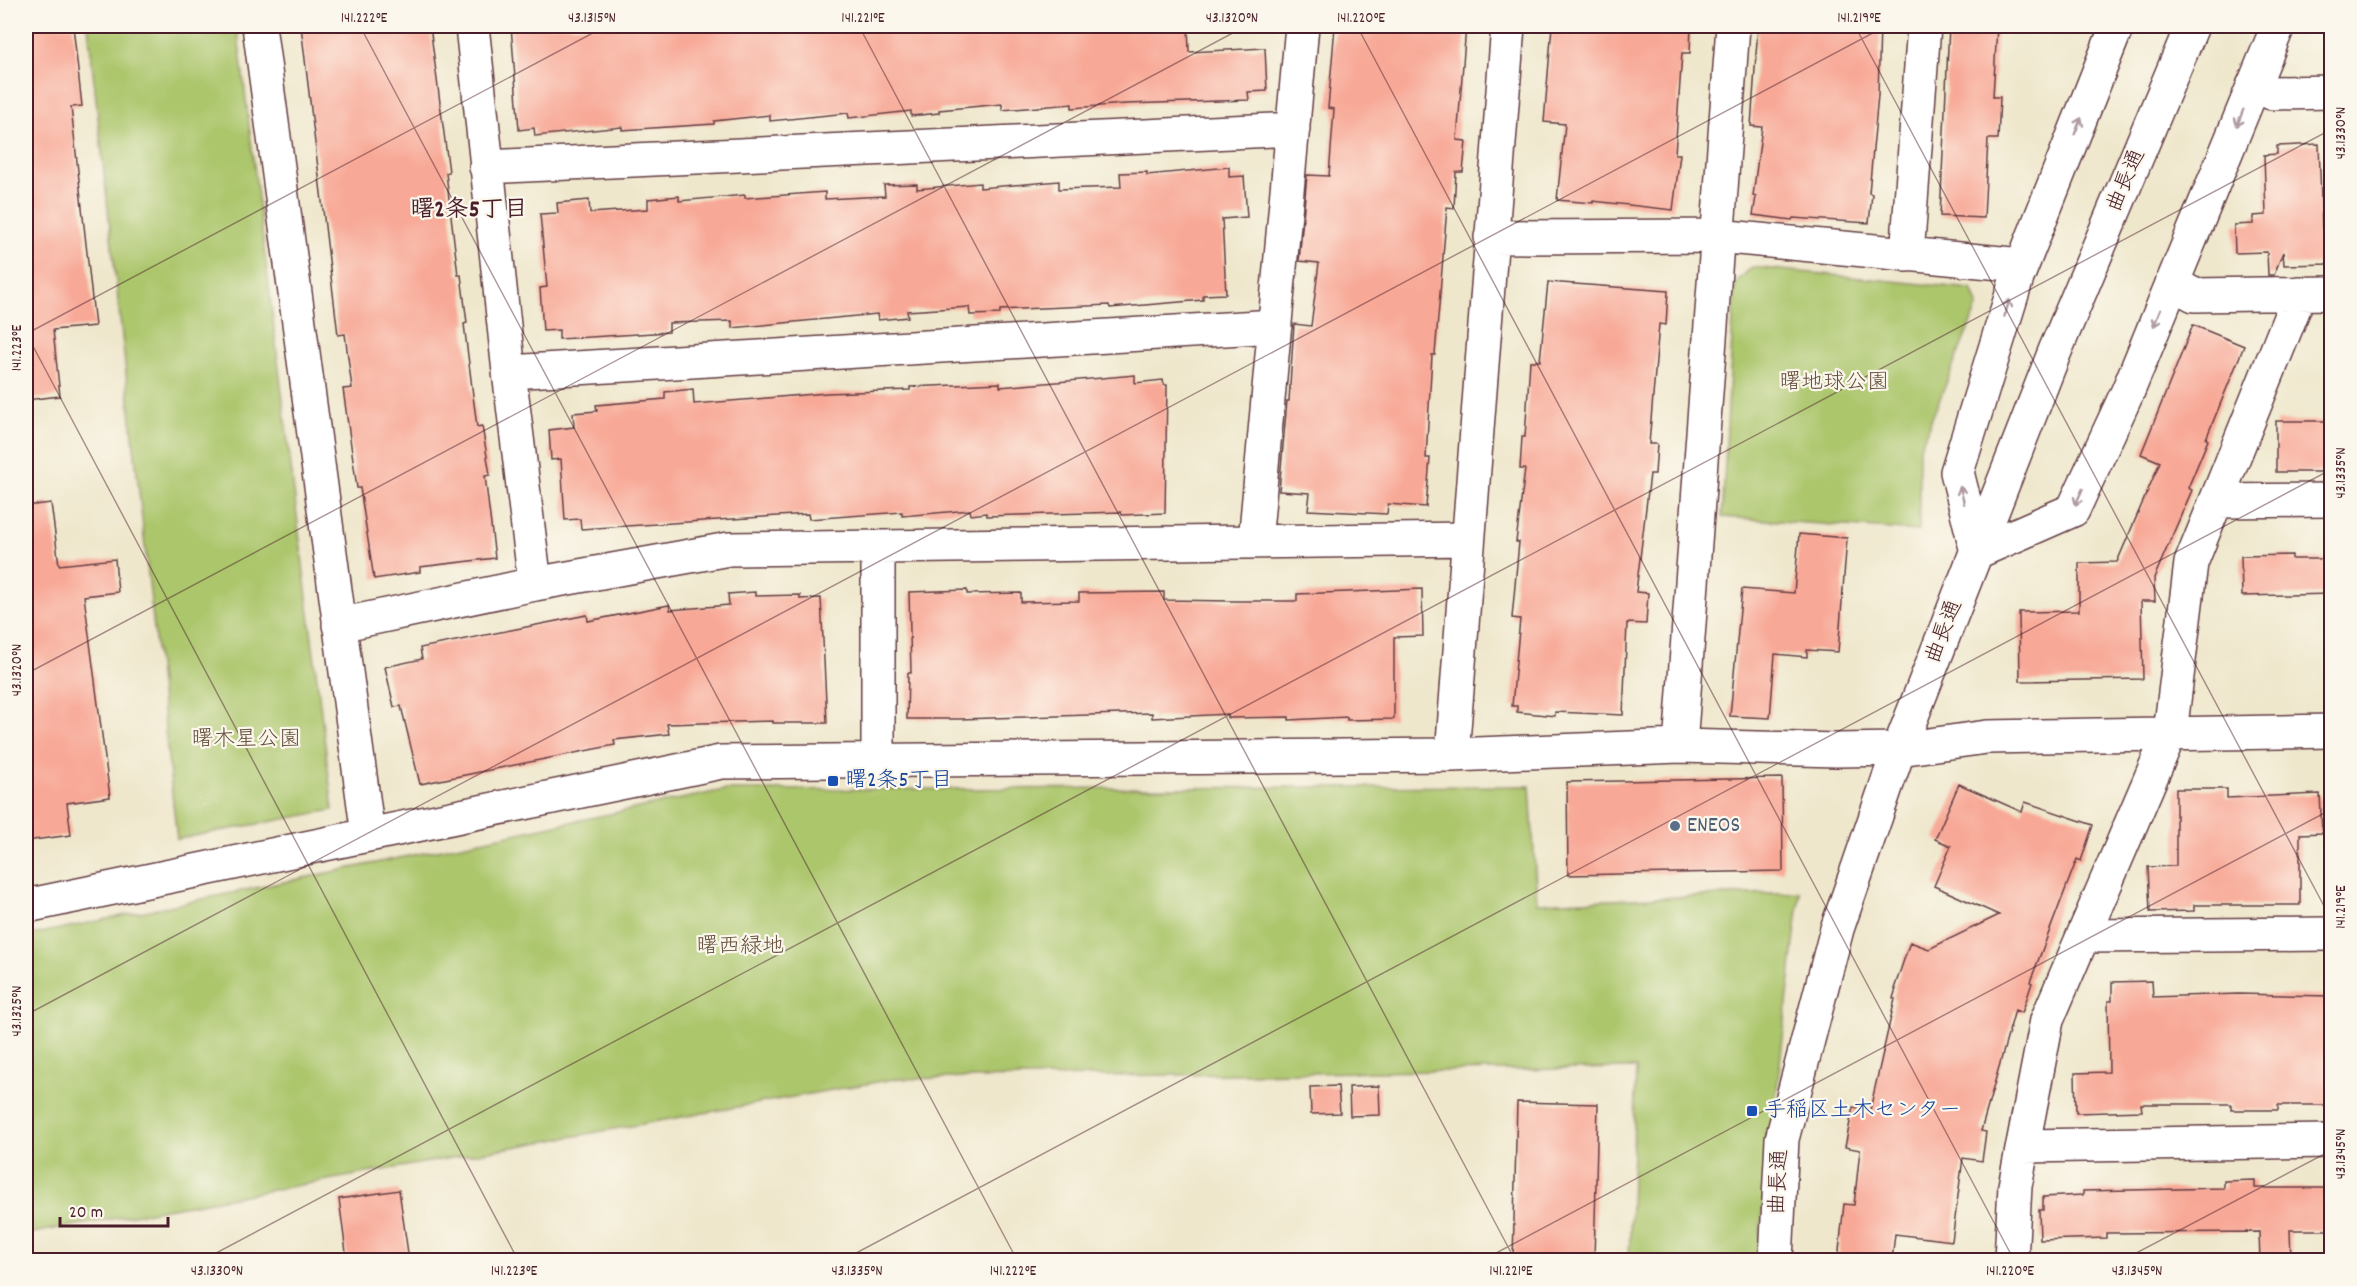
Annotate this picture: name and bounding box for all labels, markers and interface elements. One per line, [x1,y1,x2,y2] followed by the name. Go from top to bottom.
[341,8,387,30] text: 141.222°E
[568,8,616,30] text: 43.1315°N
[841,8,885,30] text: 141.221°E
[1206,8,1258,30] text: 43.1320°N
[1337,8,1385,30] text: 141.220°E
[1837,8,1881,30] text: 141.219°E
[2331,107,2353,159] text: 43.1330°N
[2234,109,2245,127] one-way arrow
[2073,118,2084,136] one-way arrow
[2100,145,2154,217] street label: 曲長通
[410,194,528,228] district label: 曙2条5丁目
[2002,299,2013,318] one-way arrow
[2151,308,2162,327] one-way arrow
[7,324,29,371] text: 141.223°E
[1779,368,1889,399] park label: 曙地球公園
[2331,447,2353,499] text: 43.1335°N
[1956,486,1968,505] one-way arrow
[2073,487,2085,505] one-way arrow
[1919,596,1971,668] street label: 曲長通
[7,644,29,696] text: 43.1320°N
[191,725,301,756] park label: 曙木星公園
[845,766,953,797] place label: 曙2条5丁目
[826,774,840,788] marker: 曙2条5丁目
[1687,811,1740,842] place label: ENEOS
[1668,819,1682,833] marker: ENEOS
[2331,885,2353,929] text: 141.219°E
[696,932,784,963] park label: 曙西緑地
[7,985,29,1037] text: 43.1325°N
[1764,1096,1961,1127] place label: 手稲区土木センター
[1745,1104,1759,1118] marker: 手稲区土木センター
[2331,1129,2353,1179] text: 43.1345°N
[1763,1148,1797,1216] street label: 曲長通
[60,1190,168,1228] scale bar
[69,1201,103,1226] text: 20 m
[191,1261,243,1283] text: 43.1330°N
[491,1261,538,1283] text: 141.223°E
[831,1261,883,1283] text: 43.1335°N
[990,1261,1036,1283] text: 141.222°E
[1489,1261,1533,1283] text: 141.221°E
[1986,1261,2034,1283] text: 141.220°E
[2112,1261,2162,1283] text: 43.1345°N

